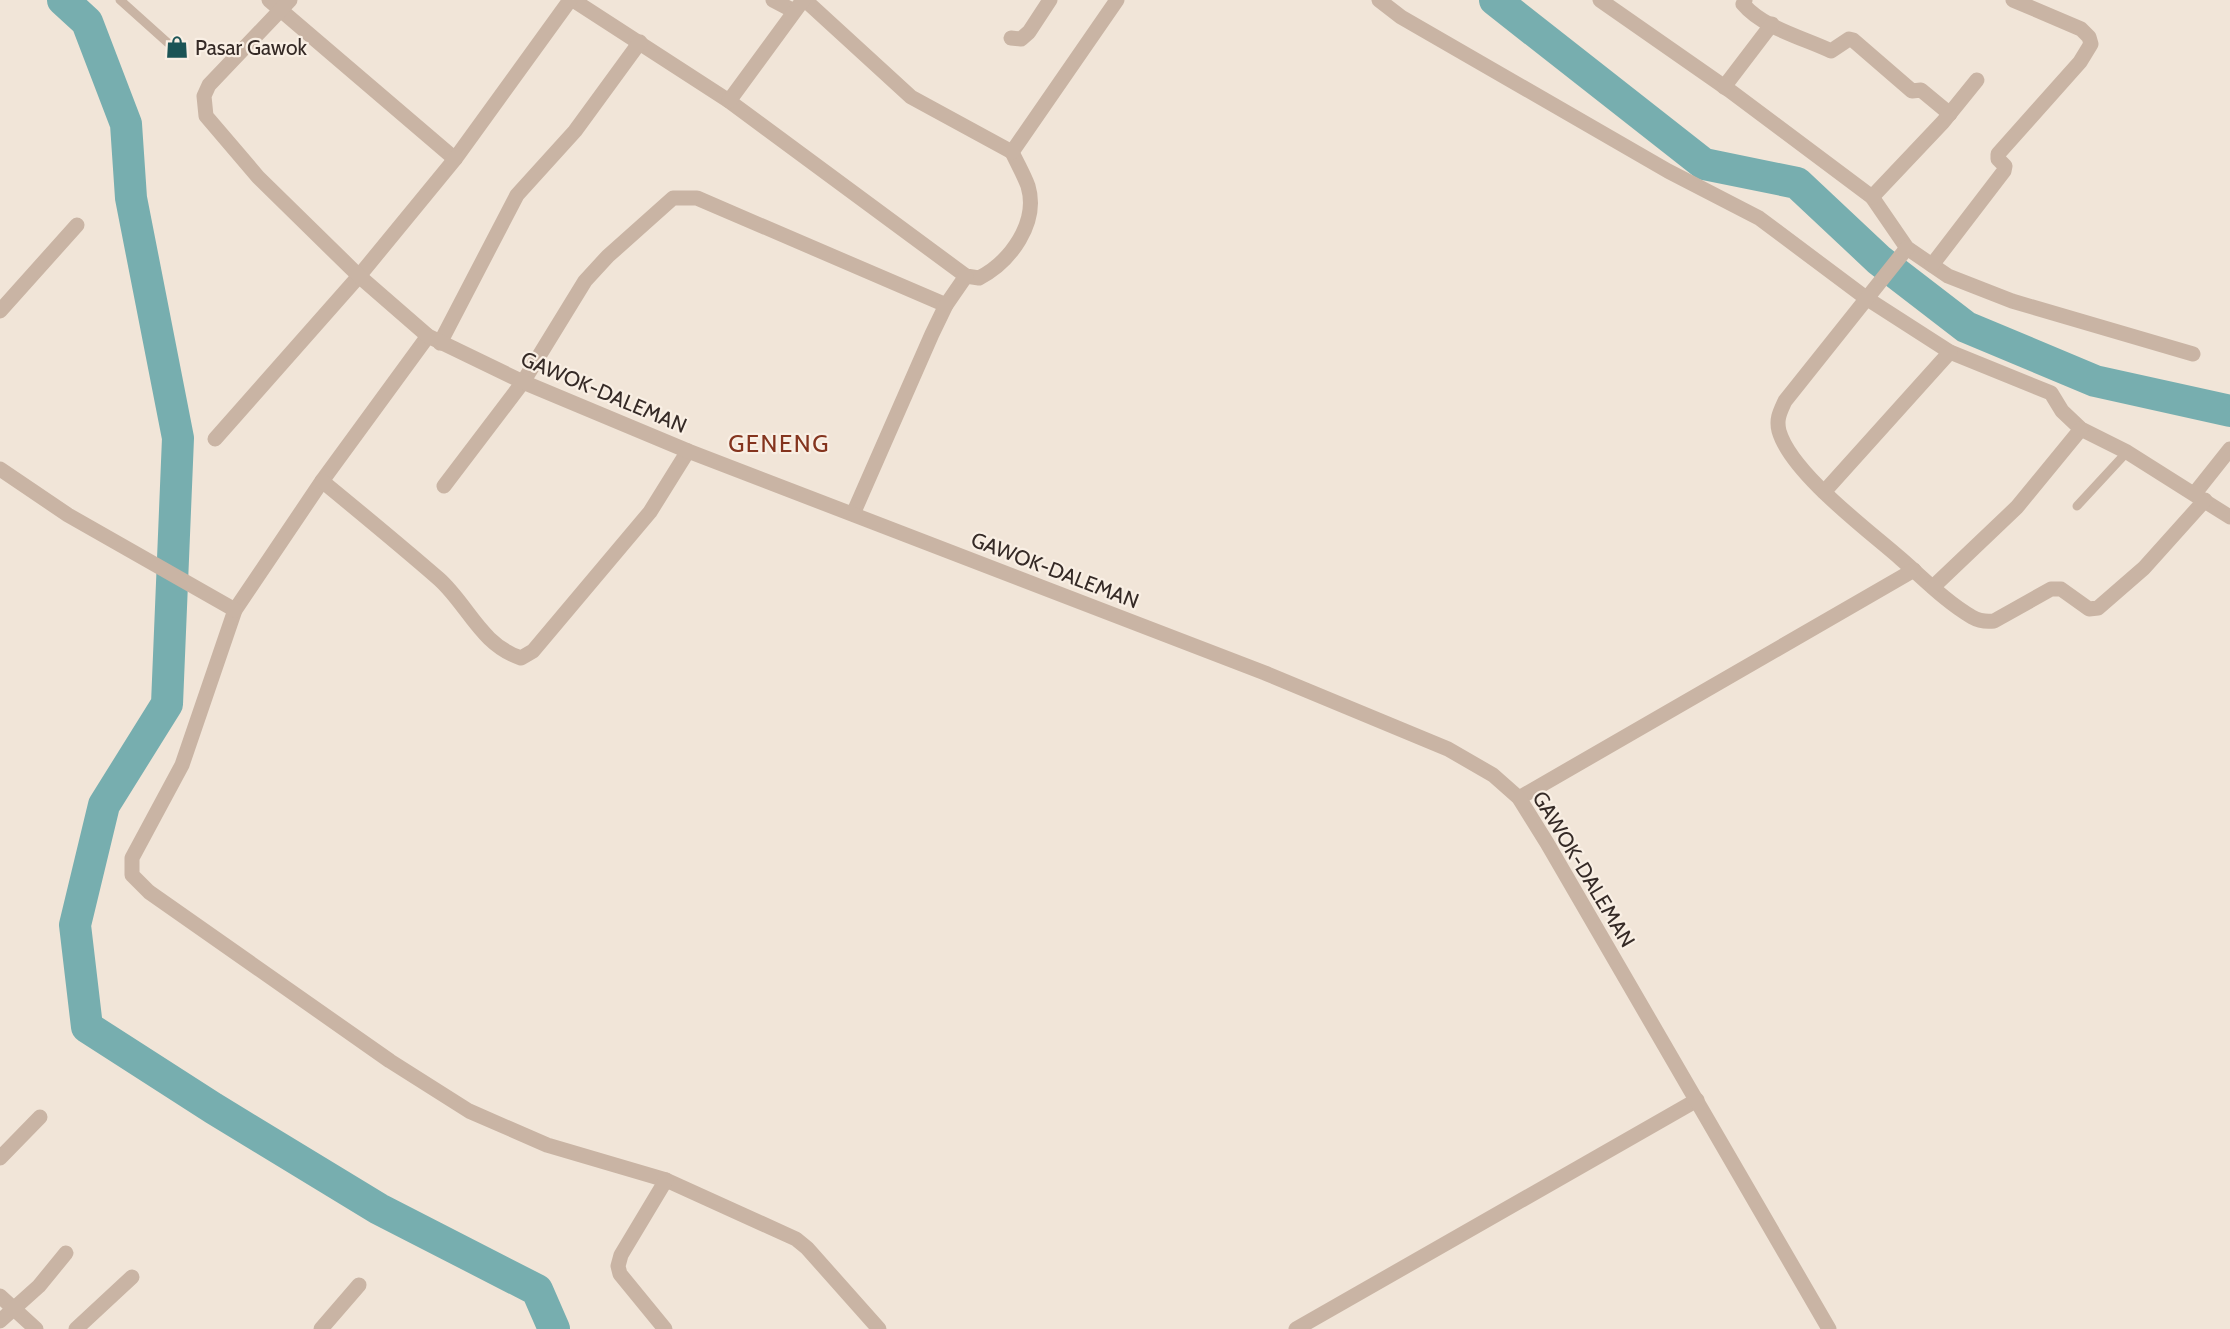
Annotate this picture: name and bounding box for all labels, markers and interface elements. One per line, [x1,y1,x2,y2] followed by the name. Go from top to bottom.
[164,34,190,60] shop icon: Pasar Gawok
[195,35,308,60] place label: Pasar Gawok
[517,346,691,438] street label: GAWOK-DALEMAN
[728,429,830,458] district label: GENENG
[968,527,1142,613] street label: GAWOK-DALEMAN
[1528,786,1640,952] street label: GAWOK-DALEMAN

